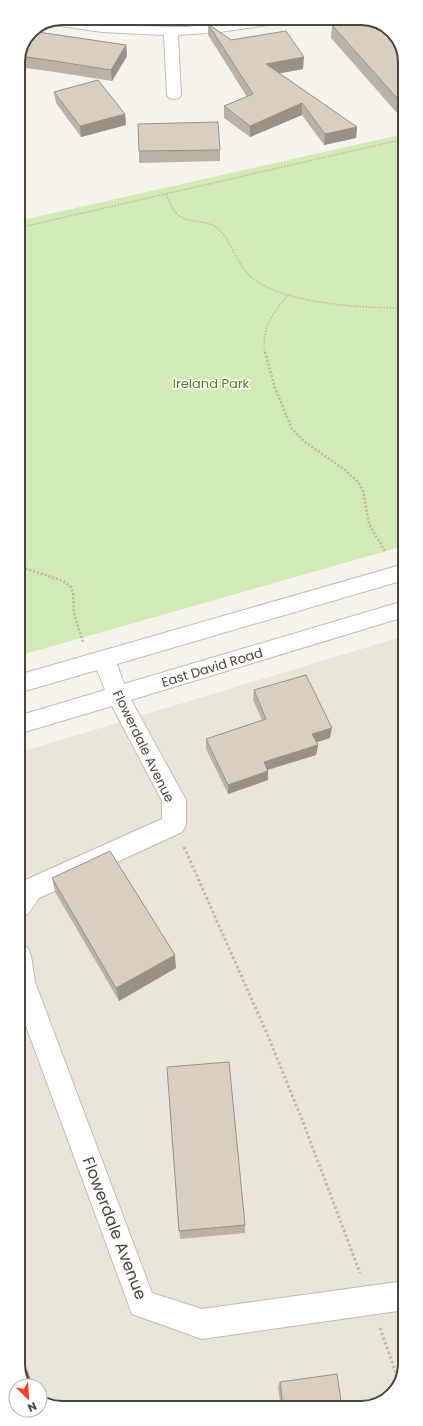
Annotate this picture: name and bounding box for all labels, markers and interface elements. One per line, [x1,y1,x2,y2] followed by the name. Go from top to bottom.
[173,374,250,393] park label: Ireland Park
[159,643,265,692] street label: East David Road
[108,687,179,806] street label: Flowerdale Avenue
[77,1154,152,1303] street label: Flowerdale Avenue
[8,1378,48,1418] north arrow
[25,1398,39,1416] text: N

